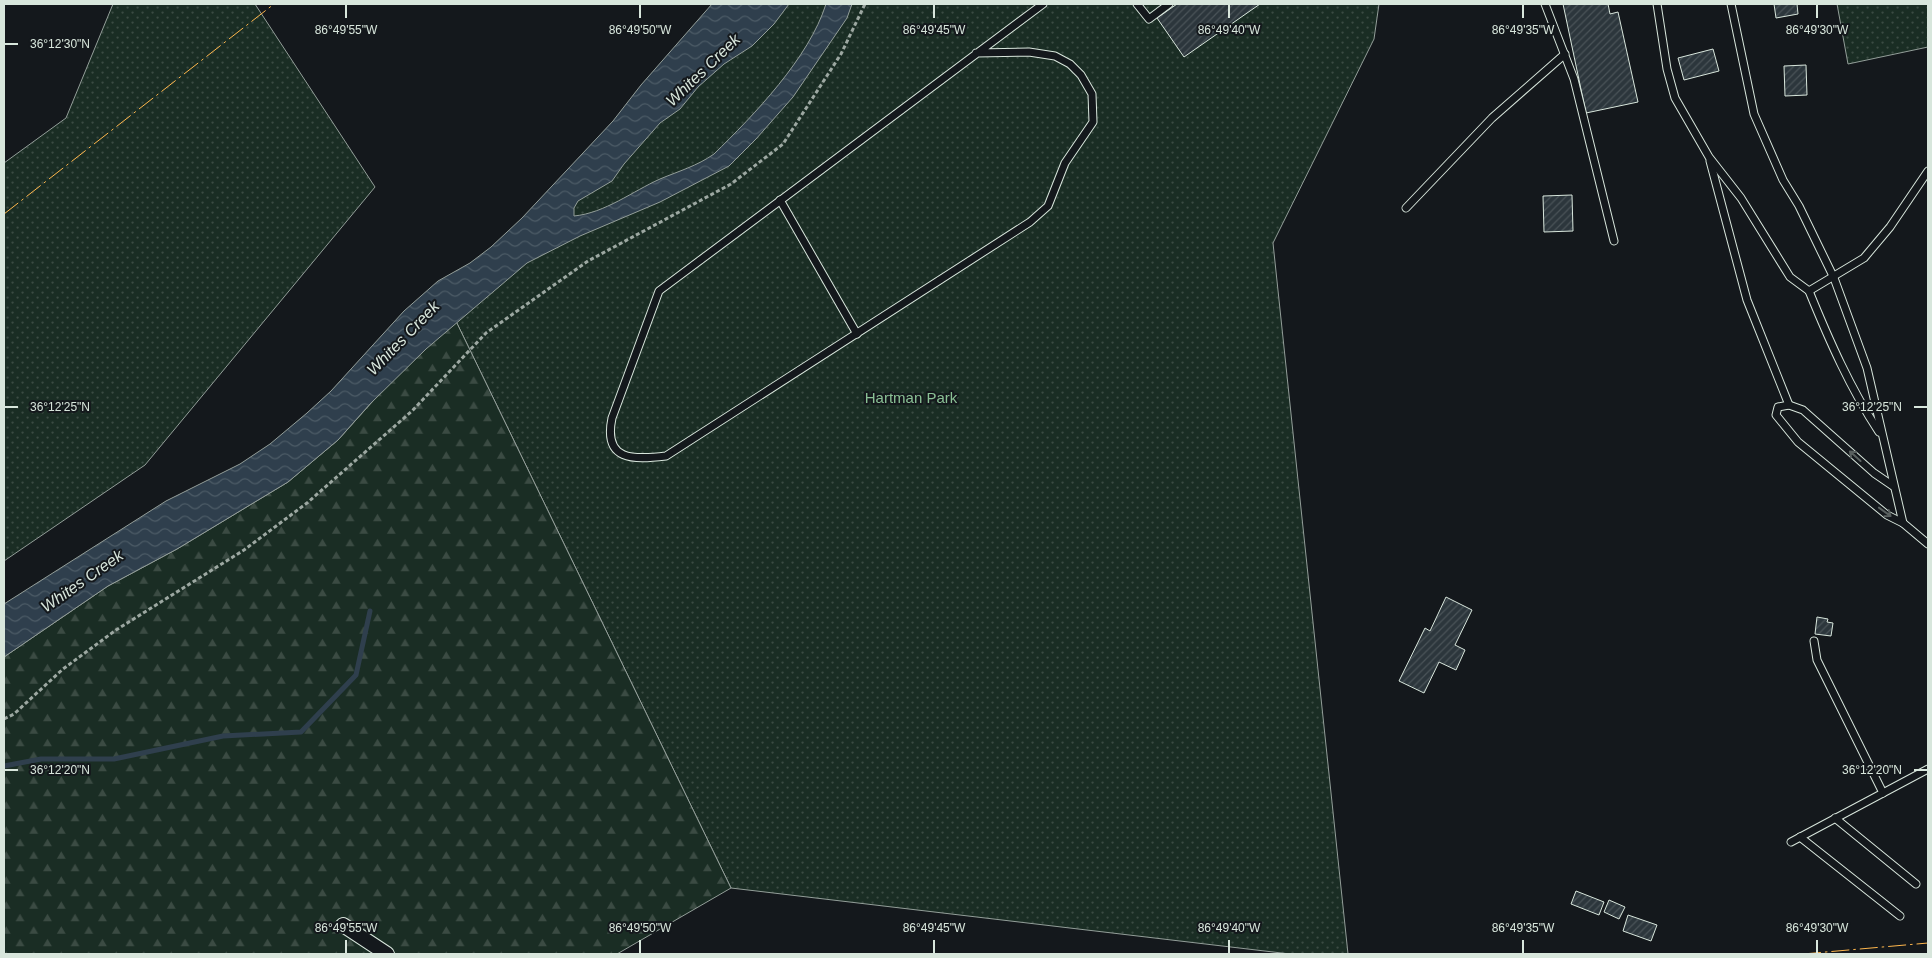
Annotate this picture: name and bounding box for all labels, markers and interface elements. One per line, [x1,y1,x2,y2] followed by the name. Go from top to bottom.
[315,23,378,37] text: 86°49'55"W
[609,23,672,37] text: 86°49'50"W
[903,23,966,37] text: 86°49'45"W
[1198,23,1261,37] text: 86°49'40"W
[1492,23,1555,37] text: 86°49'35"W
[1786,23,1849,37] text: 86°49'30"W
[663,30,744,109] water label: Whites Creek
[30,37,90,51] text: 36°12'30"N
[364,297,443,378] water label: Whites Creek
[865,389,958,406] park label: Hartman Park
[30,400,90,414] text: 36°12'25"N
[1842,400,1902,414] text: 36°12'25"N
[1848,450,1861,462] one-way arrow
[1878,507,1891,518] one-way arrow
[38,546,127,616] water label: Whites Creek
[30,763,90,777] text: 36°12'20"N
[1842,763,1902,777] text: 36°12'20"N
[315,921,378,935] text: 86°49'55"W
[609,921,672,935] text: 86°49'50"W
[903,921,966,935] text: 86°49'45"W
[1198,921,1261,935] text: 86°49'40"W
[1492,921,1555,935] text: 86°49'35"W
[1786,921,1849,935] text: 86°49'30"W

